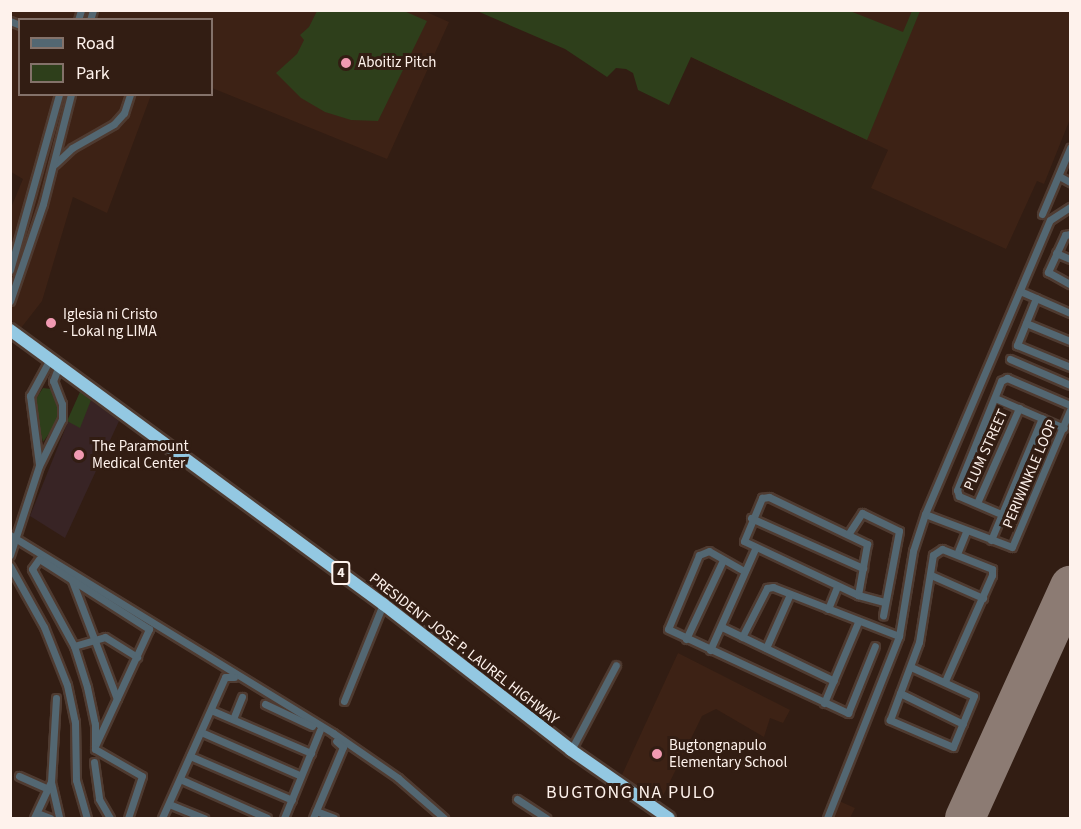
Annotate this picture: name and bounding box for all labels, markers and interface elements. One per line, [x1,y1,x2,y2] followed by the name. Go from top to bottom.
[18,18,213,96] legend
[76,31,115,56] text: Road
[358,54,436,72] place label: Aboitiz Pitch
[339,56,353,70] marker: Aboitiz Pitch
[76,61,110,86] text: Park
[63,305,158,340] place label: Iglesia ni Cristo - Lokal ng LIMA
[44,316,58,330] marker: Iglesia ni Cristo - Lokal ng LIMA
[960,407,1012,493] street label: PLUM STREET
[999,417,1061,531] street label: PERIWINKLE LOOP
[92,437,188,472] place label: The Paramount Medical Center
[70,446,88,464] marker: The Paramount Medical Center
[330,562,352,584] road number: 4
[366,569,562,729] street label: PRESIDENT JOSE P. LAUREL HIGHWAY
[669,736,787,771] place label: Bugtongnapulo Elementary School
[650,747,664,761] marker: Bugtongnapulo Elementary School
[546,782,716,804] district label: BUGTONG NA PULO

